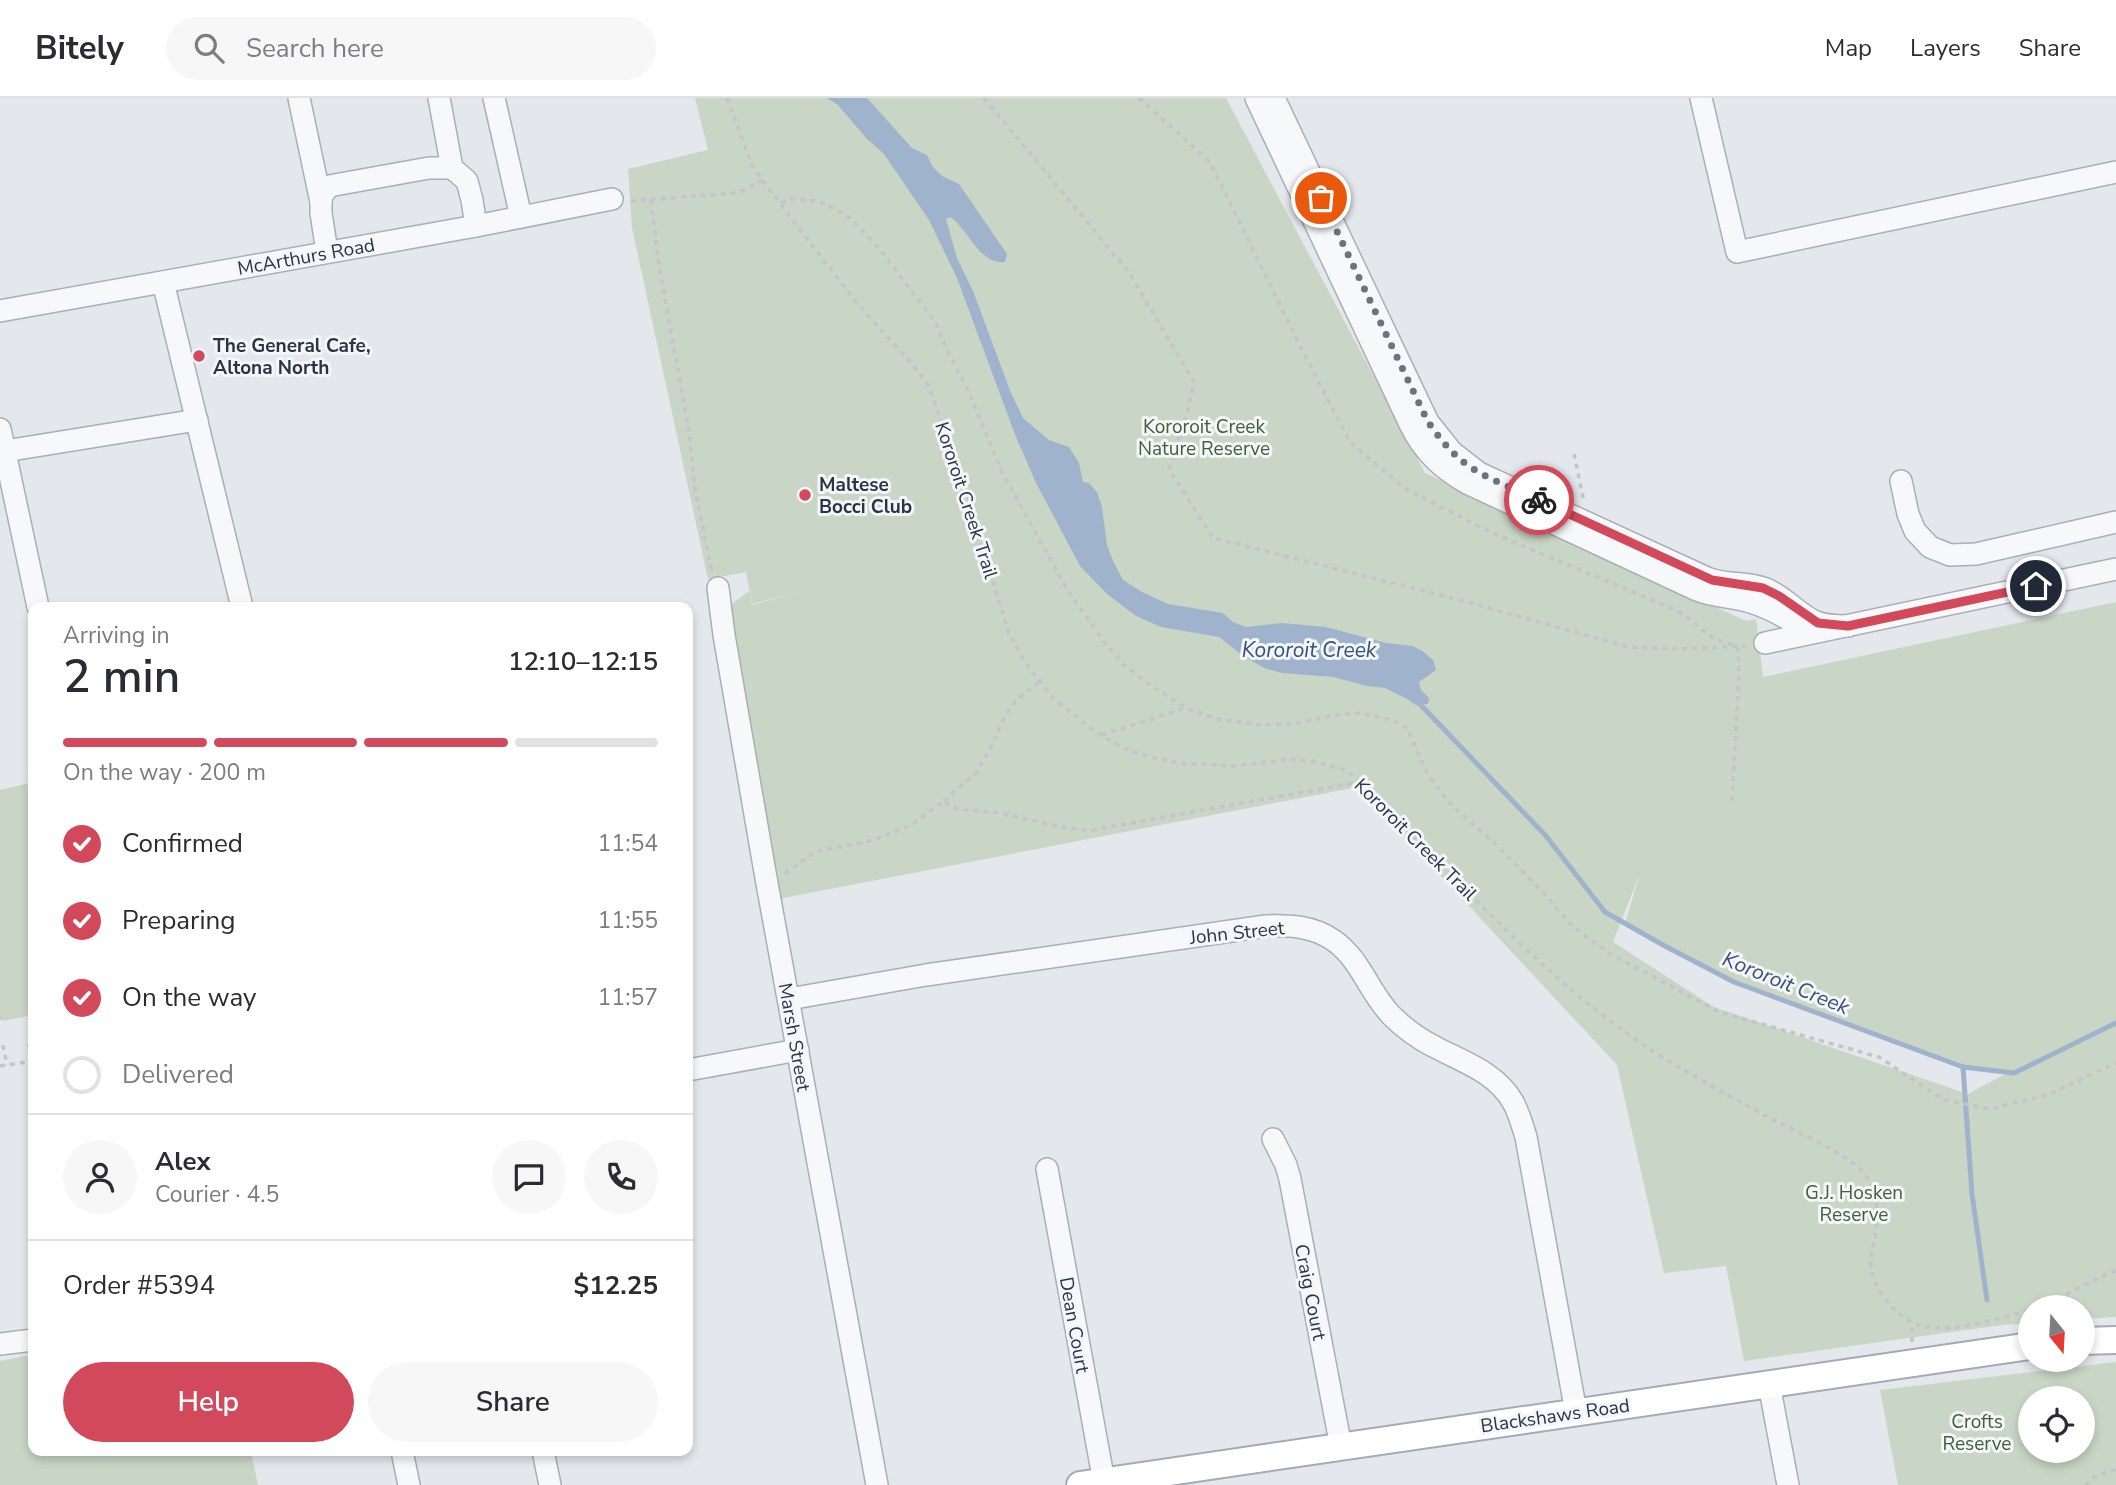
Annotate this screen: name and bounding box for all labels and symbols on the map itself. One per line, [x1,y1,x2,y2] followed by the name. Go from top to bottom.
[1291,168,1351,228] pin
[235,232,377,282] street label: McArthurs Road
[213,333,371,381] place label: The General Cafe, Altona North
[191,348,207,364] marker: The General Cafe, Altona North
[1138,414,1270,462] park label: Kororoit Creek Nature Reserve
[928,419,1004,582] street label: Kororoit Creek Trail
[1504,465,1574,535] courier
[819,472,912,520] place label: Maltese Bocci Club
[797,487,813,503] marker: Maltese Bocci Club
[2006,556,2066,616] pin
[1242,636,1377,664] water label: Kororoit Creek
[1348,773,1483,907] street label: Kororoit Creek Trail
[1187,915,1286,951] street label: John Street
[1718,945,1854,1021] water label: Kororoit Creek
[772,981,816,1094] street label: Marsh Street
[1805,1180,1903,1228] park label: G.J. Hosken Reserve
[1288,1242,1332,1343] street label: Craig Court
[1053,1275,1095,1376] street label: Dean Court
[2018,1295,2095,1372] north arrow
[1479,1393,1632,1439] street label: Blackshaws Road
[1943,1409,2011,1457] park label: Crofts Reserve

